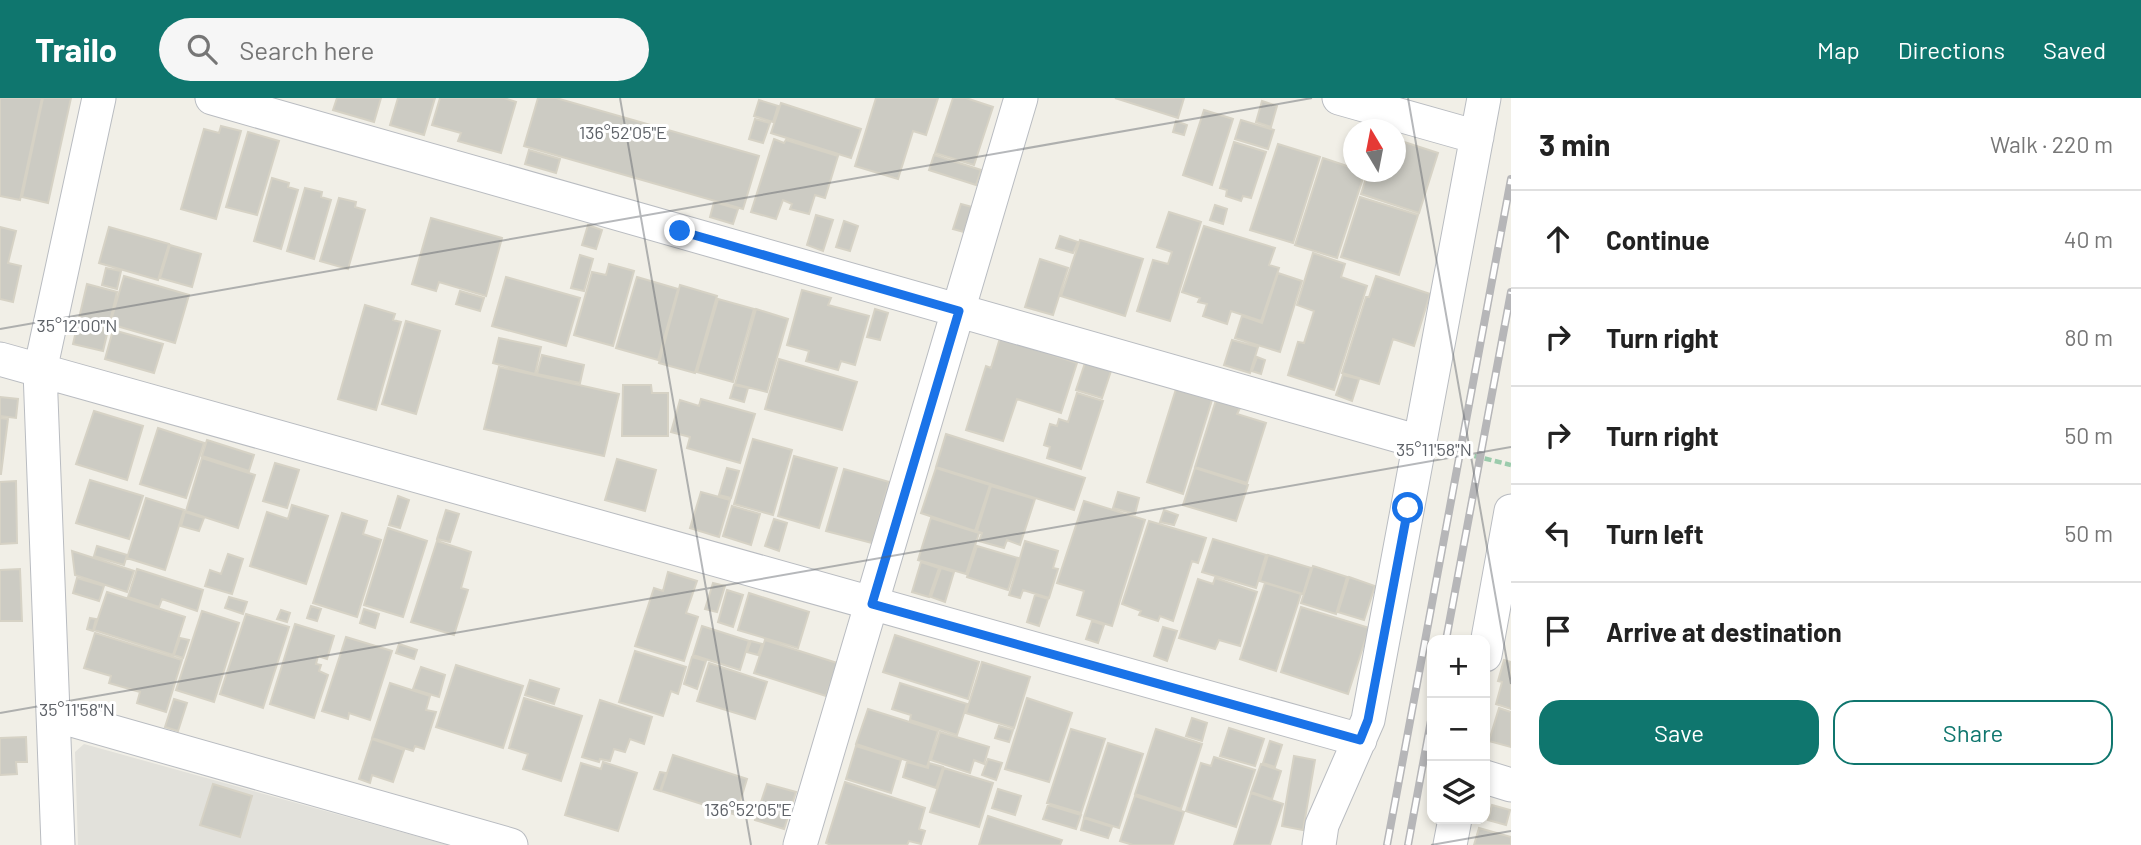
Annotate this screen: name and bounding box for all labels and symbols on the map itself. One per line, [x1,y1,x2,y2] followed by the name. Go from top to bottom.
[1343,119,1406,182] north arrow
[579,121,667,143] text: 136°52'05"E
[664,215,695,246] route end
[37,314,117,336] text: 35°12'00"N
[1396,438,1472,460] text: 35°11'58"N
[1392,492,1423,523] route start
[39,698,115,720] text: 35°11'58"N
[704,798,792,820] text: 136°52'05"E

